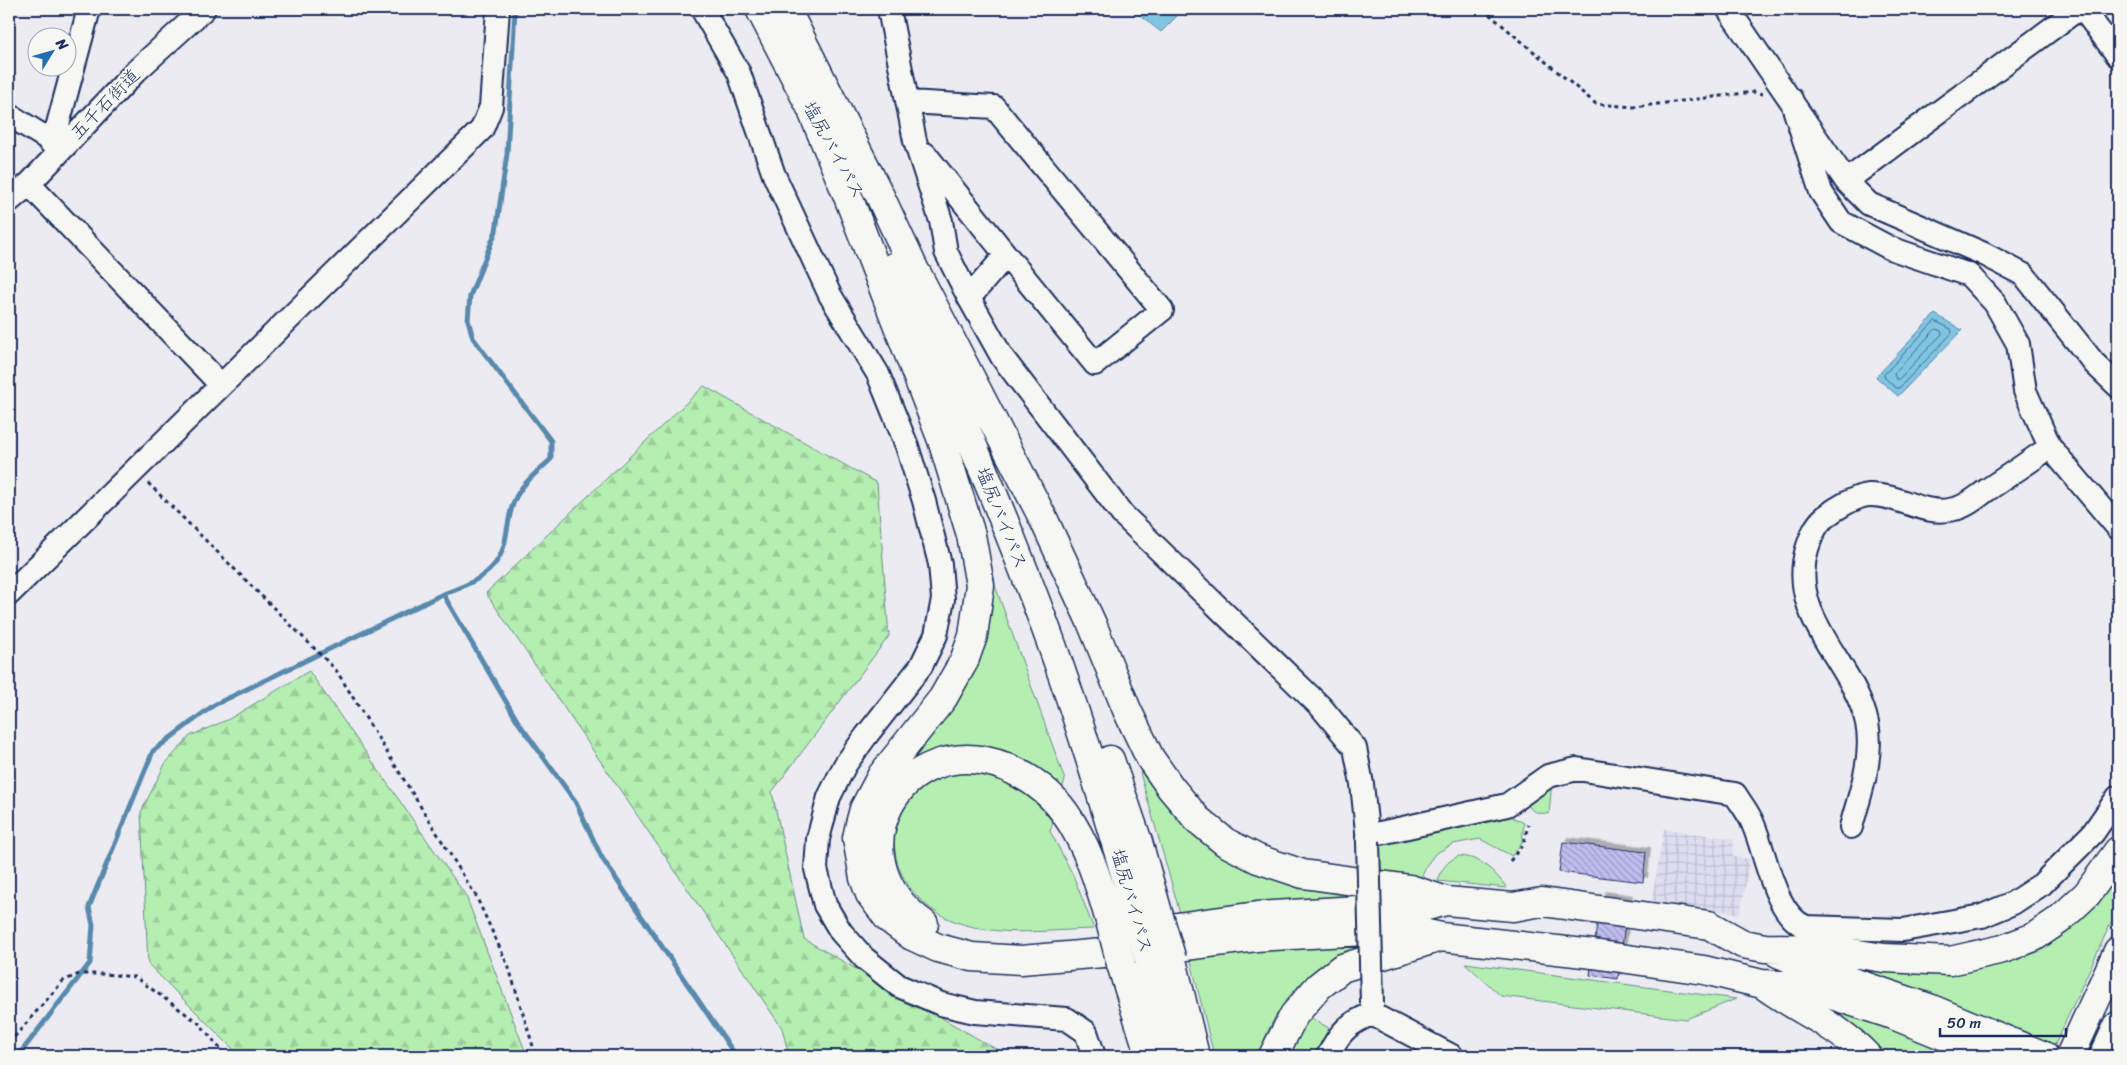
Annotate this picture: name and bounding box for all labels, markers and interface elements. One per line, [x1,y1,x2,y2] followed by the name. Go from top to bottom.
[28,28,78,78] north arrow
[48,32,75,56] text: N
[62,61,148,147] street label: 五千石街道
[794,95,874,205] street label: 塩尻バイパス
[967,462,1037,574] street label: 塩尻バイパス
[1102,845,1162,957] street label: 塩尻バイパス
[1940,1005,2066,1037] scale bar
[1947,1010,1982,1036] text: 50 m

